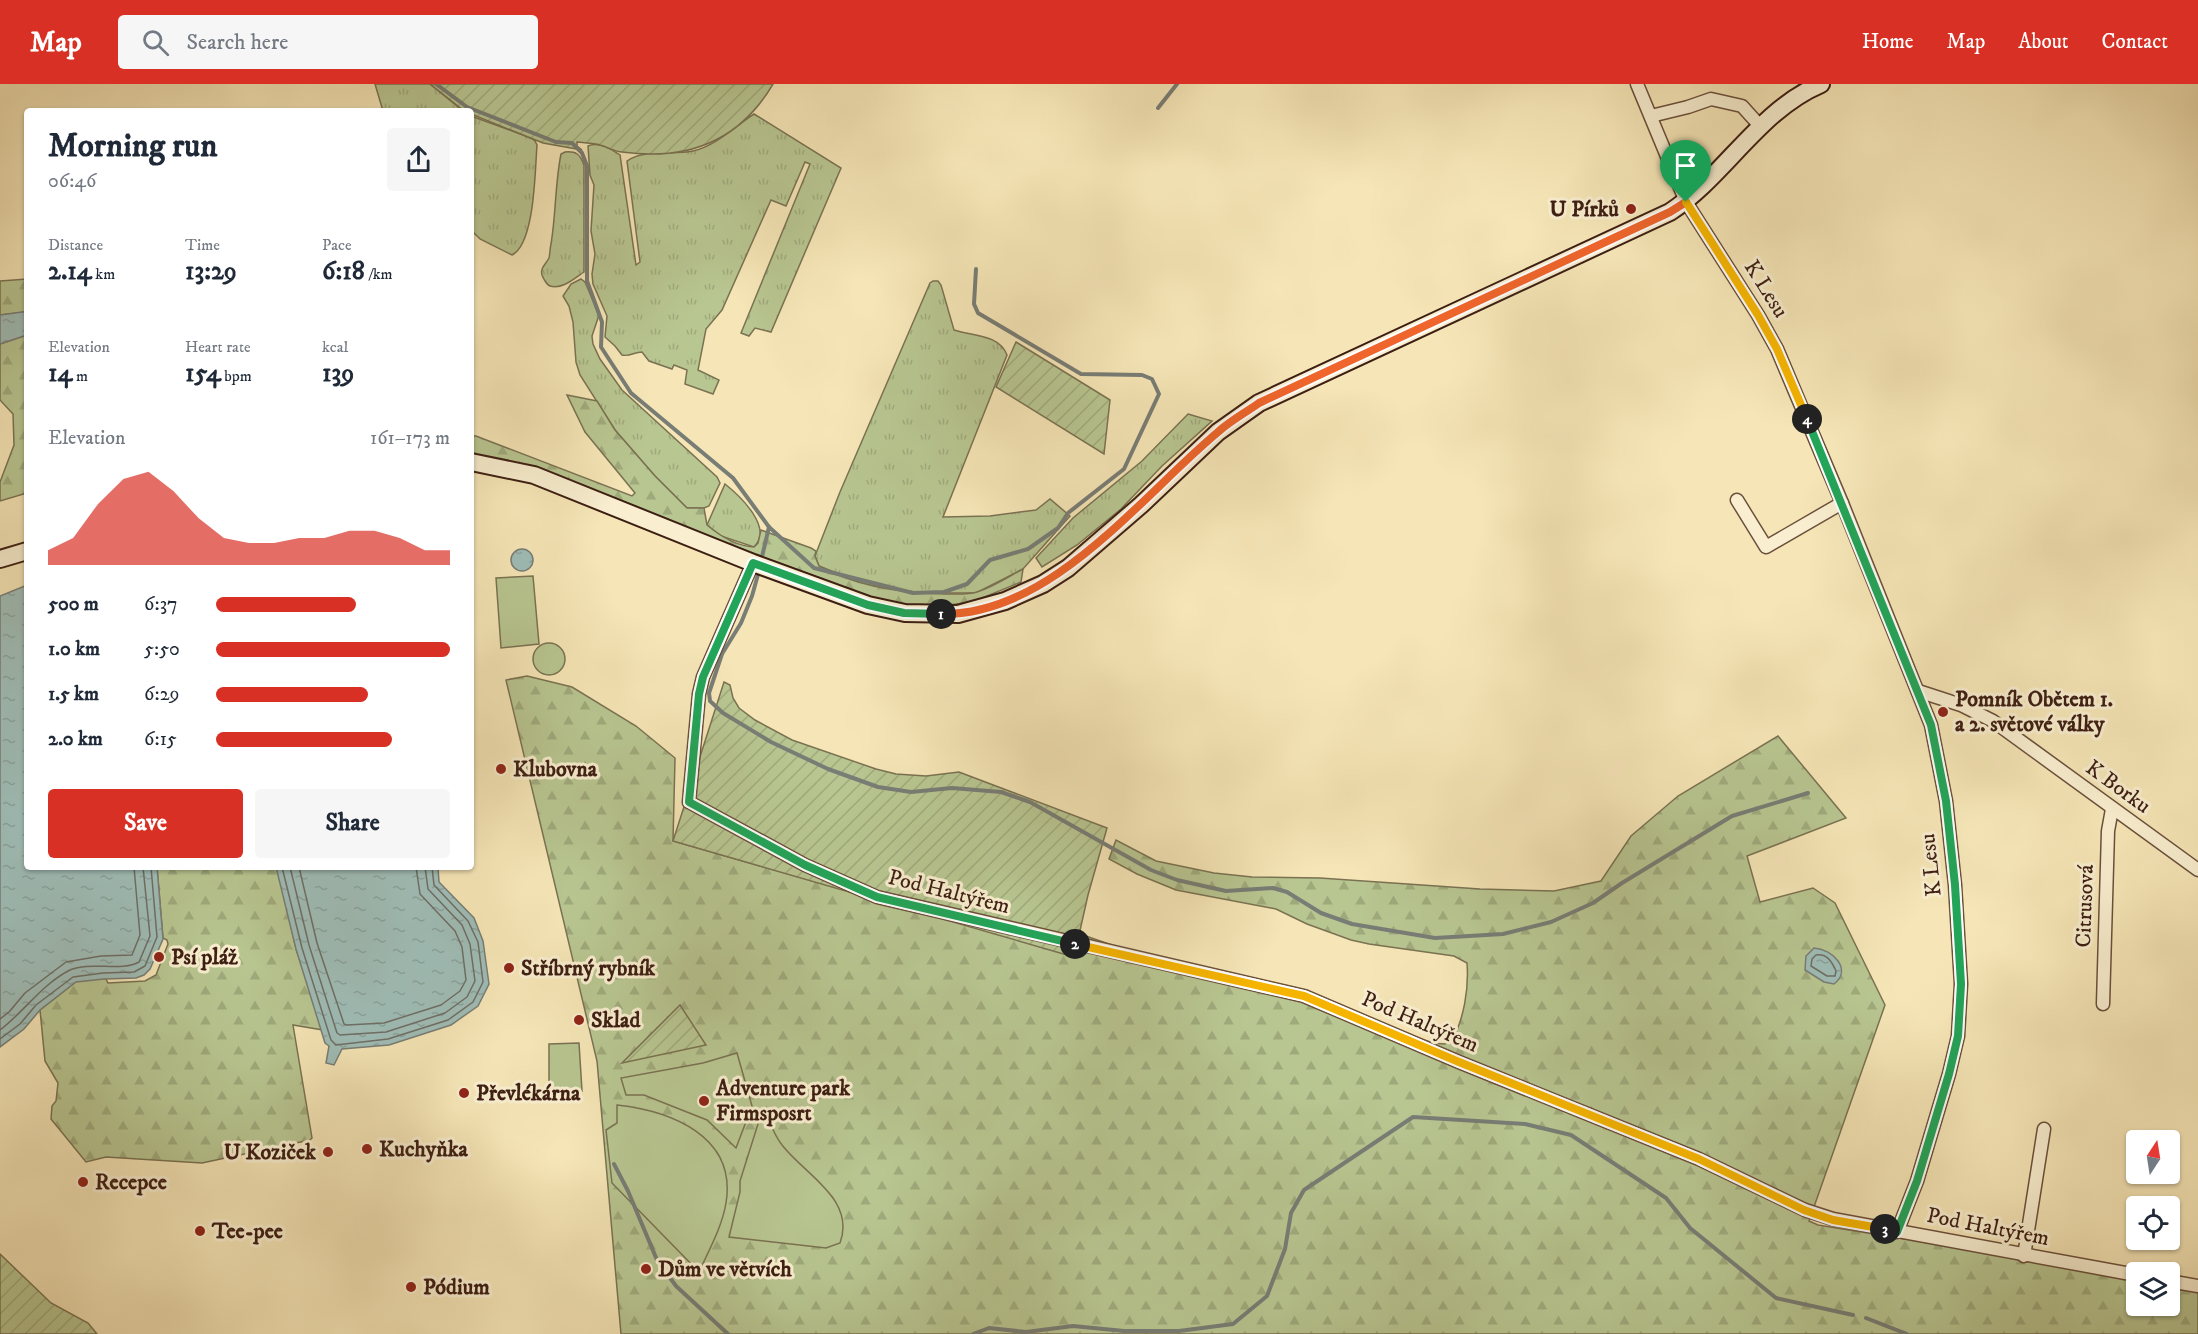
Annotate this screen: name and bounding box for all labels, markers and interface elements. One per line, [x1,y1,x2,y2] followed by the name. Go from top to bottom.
[118,15,538,69] search box
[30,25,82,60] text: Map
[139,26,172,59] icon: search
[187,29,288,56] text: Search here
[1862,29,1914,55] text: Home
[1947,29,1985,55] text: Map
[2018,29,2069,55] text: About
[2102,29,2168,55] text: Contact
[48,126,217,167] text: Morning run
[387,128,450,191] button: share
[1660,140,1711,202] pin
[1669,149,1702,182] icon: arrive
[48,169,96,194] text: 06:46
[1549,196,1619,223] place label: U Pírků
[1624,202,1638,216] marker: U Pírků
[48,235,103,255] text: Distance
[185,235,220,255] text: Time
[322,235,352,255] text: Pace
[48,255,92,288] text: 2.14
[185,255,237,288] text: 13:29
[322,255,365,288] text: 6:18
[1738,255,1794,323] street label: K Lesu
[92,264,115,284] text: km
[365,264,393,284] text: /km
[48,337,110,357] text: Elevation
[185,337,251,357] text: Heart rate
[322,337,348,357] text: kcal
[48,357,73,390] text: 14
[185,357,221,390] text: 154
[322,357,354,390] text: 139
[73,366,88,386] text: m
[221,366,252,386] text: bpm
[1792,404,1822,434] pin: 4
[1802,409,1812,429] text: 4
[48,426,125,451] text: Elevation
[370,426,450,451] text: 161–173 m
[48,592,99,617] text: 500 m
[144,592,178,617] text: 6:37
[926,599,956,629] pin: 1
[938,604,944,624] text: 1
[48,637,100,662] text: 1.0 km
[144,637,180,662] text: 5:50
[48,682,99,707] text: 1.5 km
[144,682,179,707] text: 6:29
[1955,686,2113,738] place label: Pomník Obětem 1. a 2. světové války
[1936,705,1950,719] marker: Pomník Obětem 1. a 2. světové války
[48,727,103,752] text: 2.0 km
[144,727,177,752] text: 6:15
[2080,754,2156,820] street label: K Borku
[513,756,598,783] place label: Klubovna
[494,762,508,776] marker: Klubovna
[48,789,243,858] button: Save
[255,789,450,858] button: Share
[1914,832,1948,898] street label: K Lesu
[2070,863,2100,948] street label: Citrusová
[885,864,1013,920] street label: Pod Haltýřem
[1060,929,1090,959] pin: 2
[1071,934,1079,954] text: 2
[171,944,238,971] place label: Psí pláž
[152,950,166,964] marker: Psí pláž
[521,955,656,982] place label: Stříbrný rybník
[502,961,516,975] marker: Stříbrný rybník
[1357,985,1483,1059] street label: Pod Haltýřem
[591,1007,641,1034] place label: Sklad
[572,1013,586,1027] marker: Sklad
[715,1075,851,1127] place label: Adventure park Firmsposrt
[476,1080,581,1107] place label: Převlékárna
[457,1086,471,1100] marker: Převlékárna
[697,1094,711,1108] marker: Adventure park Firmsposrt
[2126,1130,2180,1184] north arrow
[2126,1130,2180,1316] map controls
[379,1136,469,1163] place label: Kuchyňka
[224,1139,317,1166] place label: U Koziček
[360,1142,374,1156] marker: Kuchyňka
[321,1145,335,1159] marker: U Koziček
[95,1169,167,1196] place label: Recepce
[76,1175,90,1189] marker: Recepce
[2126,1196,2180,1250] button: locate
[1924,1202,2052,1252] street label: Pod Haltýřem
[1870,1214,1900,1244] pin: 3
[211,1218,283,1245] place label: Tee-pee
[1882,1219,1888,1239] text: 3
[193,1224,207,1238] marker: Tee-pee
[658,1256,792,1283] place label: Dům ve větvích
[639,1262,653,1276] marker: Dům ve větvích
[2126,1262,2180,1316] button: layers
[423,1274,490,1301] place label: Pódium
[404,1280,418,1294] marker: Pódium

